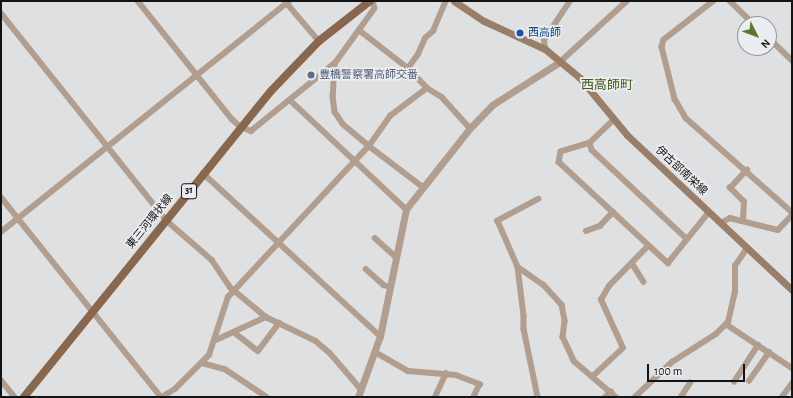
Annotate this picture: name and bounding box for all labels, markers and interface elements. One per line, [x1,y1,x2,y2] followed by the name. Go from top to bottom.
[737,16,777,56] north arrow
[528,26,561,40] place label: 西高師
[515,28,525,38] marker: 西高師
[759,37,772,50] text: N
[319,68,418,82] place label: 豊橋警察署高師交番
[306,70,316,80] marker: 豊橋警察署高師交番
[581,78,633,94] district label: 西高師町
[652,144,710,198] street label: 伊古部南栄線
[181,183,197,199] road number: 31
[124,192,176,252] street label: 東三河環状線
[649,356,747,382] scale bar
[654,365,682,377] text: 100 m

